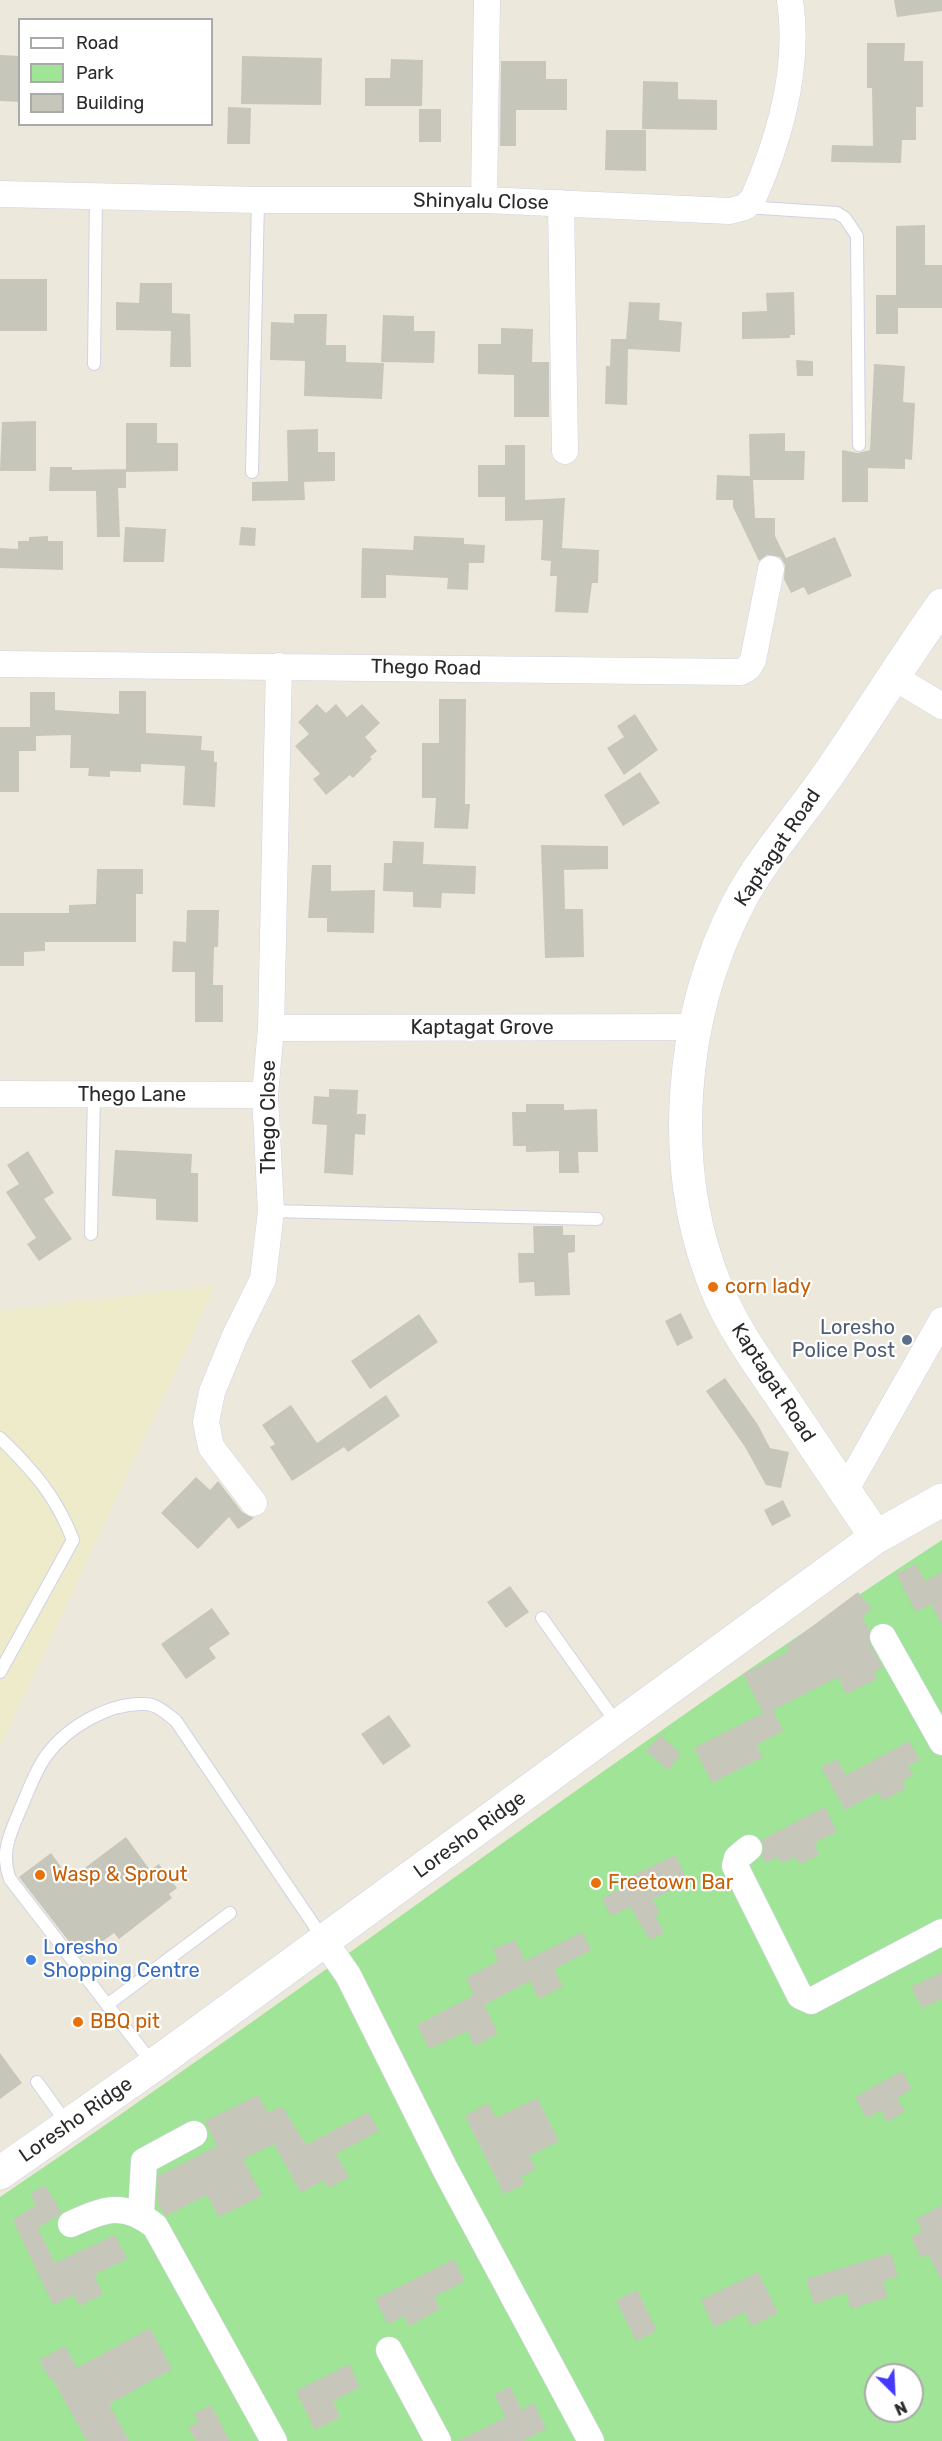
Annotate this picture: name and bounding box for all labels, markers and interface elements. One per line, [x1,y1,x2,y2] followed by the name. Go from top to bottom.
[18,18,213,126] legend
[76,32,119,54] text: Road
[76,62,113,84] text: Park
[76,92,144,114] text: Building
[413,189,549,215] street label: Shinyalu Close
[371,655,481,681] street label: Thego Road
[730,785,826,911] street label: Kaptagat Road
[410,1016,554,1040] street label: Kaptagat Grove
[257,1060,281,1174] street label: Thego Close
[78,1083,186,1107] street label: Thego Lane
[725,1275,811,1299] place label: corn lady
[706,1280,720,1294] marker: corn lady
[792,1316,895,1363] place label: Loresho Police Post
[726,1319,820,1447] street label: Kaptagat Road
[900,1333,914,1347] marker: Loresho Police Post
[409,1786,531,1884] street label: Loresho Ridge
[52,1863,188,1887] place label: Wasp & Sprout
[33,1868,47,1882] marker: Wasp & Sprout
[608,1871,733,1895] place label: Freetown Bar
[589,1876,603,1890] marker: Freetown Bar
[43,1936,200,1983] place label: Loresho Shopping Centre
[24,1953,38,1967] marker: Loresho Shopping Centre
[90,2010,160,2034] place label: BBQ pit
[71,2015,85,2029] marker: BBQ pit
[15,2072,137,2168] street label: Loresho Ridge
[864,2363,924,2423] north arrow
[892,2397,910,2419] text: N

